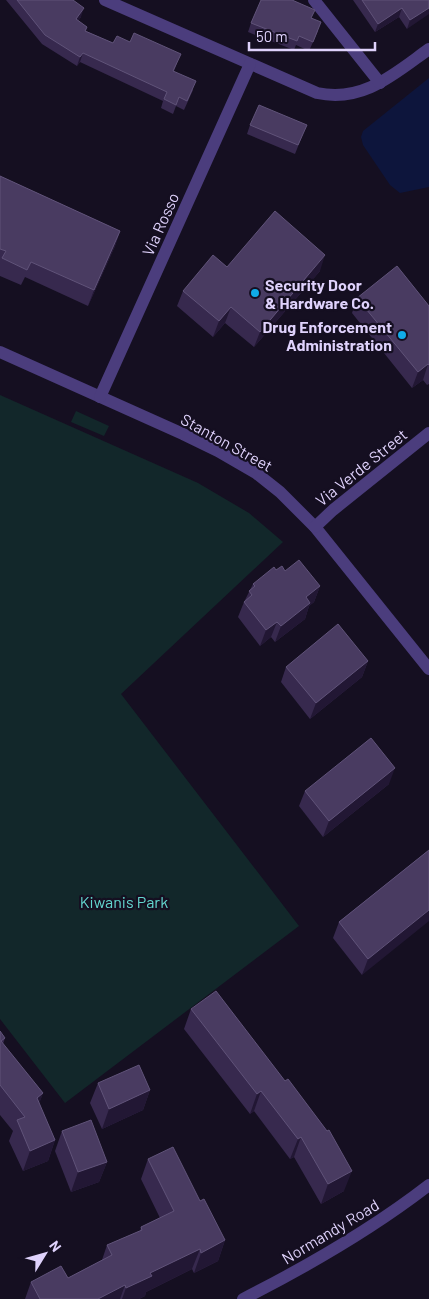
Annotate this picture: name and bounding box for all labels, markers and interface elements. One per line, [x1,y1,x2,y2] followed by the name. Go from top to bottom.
[249,20,375,52] scale bar
[256,27,288,45] text: 50 m
[138,189,182,259] street label: Via Rosso
[265,275,374,312] place label: Security Door & Hardware Co.
[249,287,261,299] marker: Security Door & Hardware Co.
[262,317,392,354] place label: Drug Enforcement Administration
[396,329,408,341] marker: Drug Enforcement Administration
[178,409,276,475] street label: Stanton Street
[312,424,410,510] street label: Via Verde Street
[80,892,168,911] park label: Kiwanis Park
[278,1195,382,1267] street label: Normandy Road
[20,1229,70,1279] north arrow
[46,1237,65,1255] text: N

